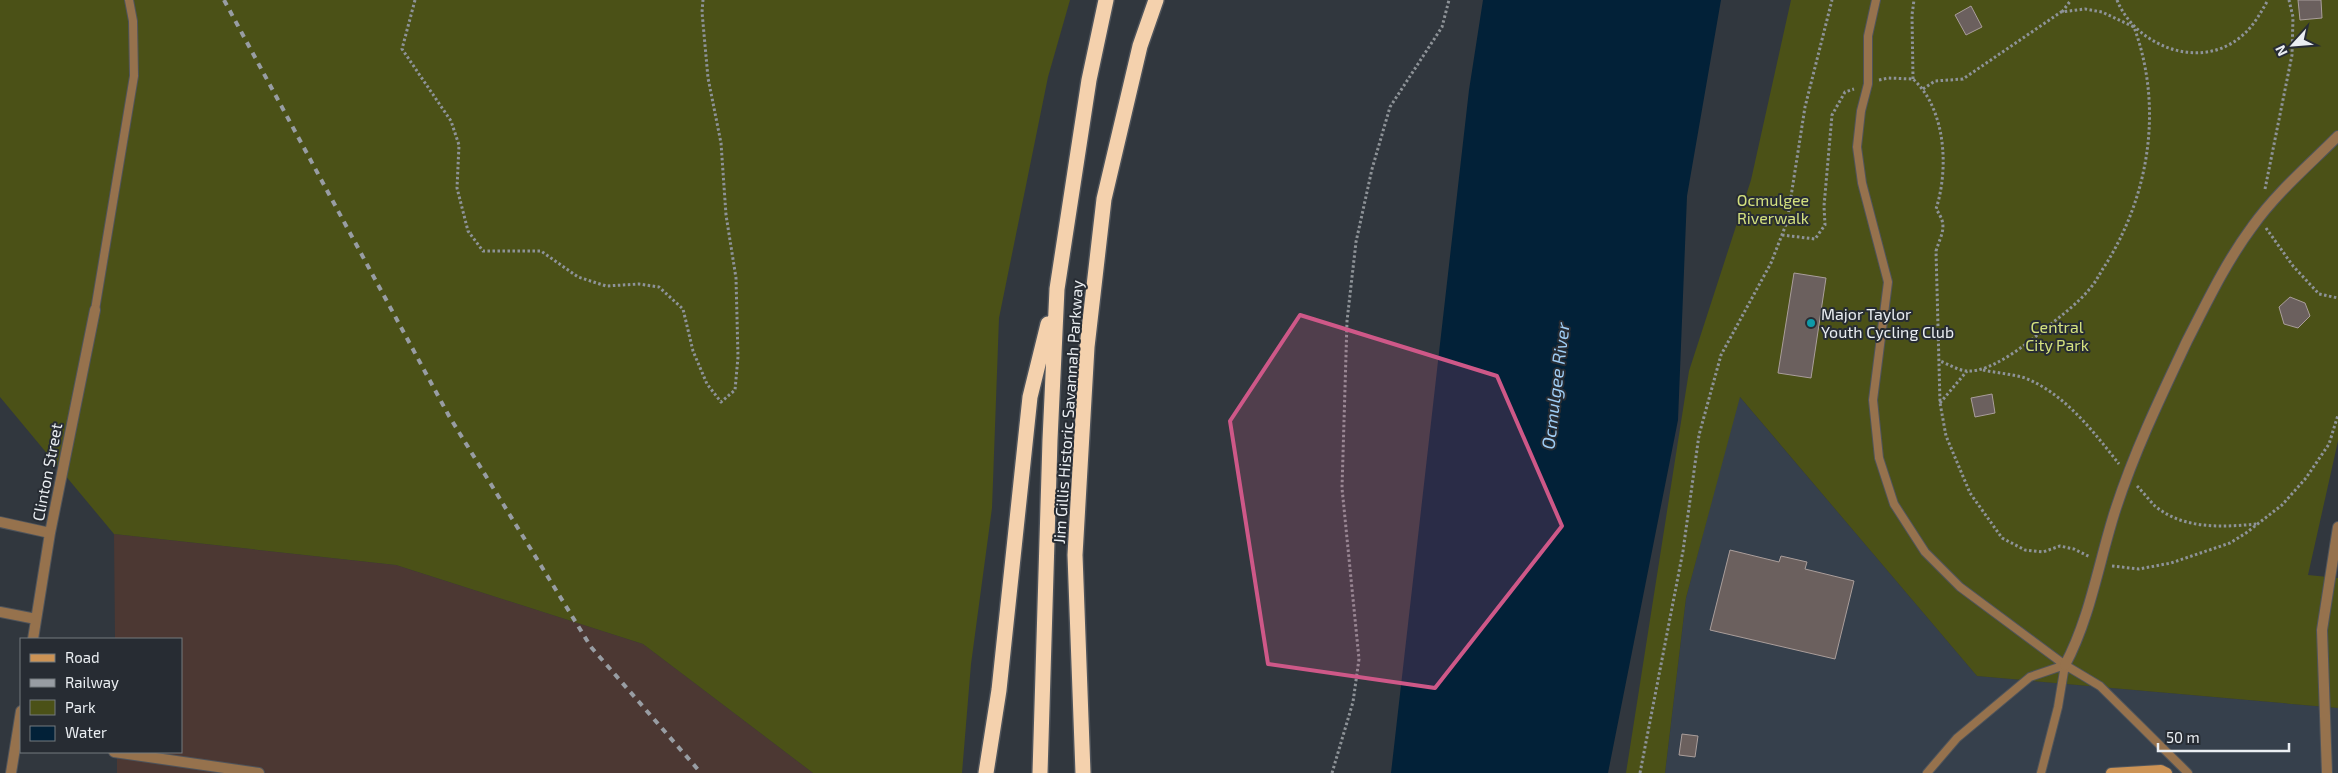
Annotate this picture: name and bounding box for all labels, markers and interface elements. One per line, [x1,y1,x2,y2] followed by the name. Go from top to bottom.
[2268,20,2318,70] north arrow
[2271,43,2291,59] text: N
[1737,190,1809,227] park label: Ocmulgee Riverwalk
[1049,279,1086,544] street label: Jim Gillis Historic Savannah Parkway
[1821,304,1954,341] place label: Major Taylor Youth Cycling Club
[1805,317,1817,329] marker: Major Taylor Youth Cycling Club
[2025,317,2089,354] park label: Central City Park
[1536,320,1574,451] water label: Ocmulgee River
[28,421,65,523] street label: Clinton Street
[20,638,182,753] legend
[65,648,100,666] text: Road
[65,673,119,691] text: Railway
[65,698,96,716] text: Park
[2158,720,2289,752] scale bar
[65,723,107,741] text: Water
[2166,728,2200,746] text: 50 m

